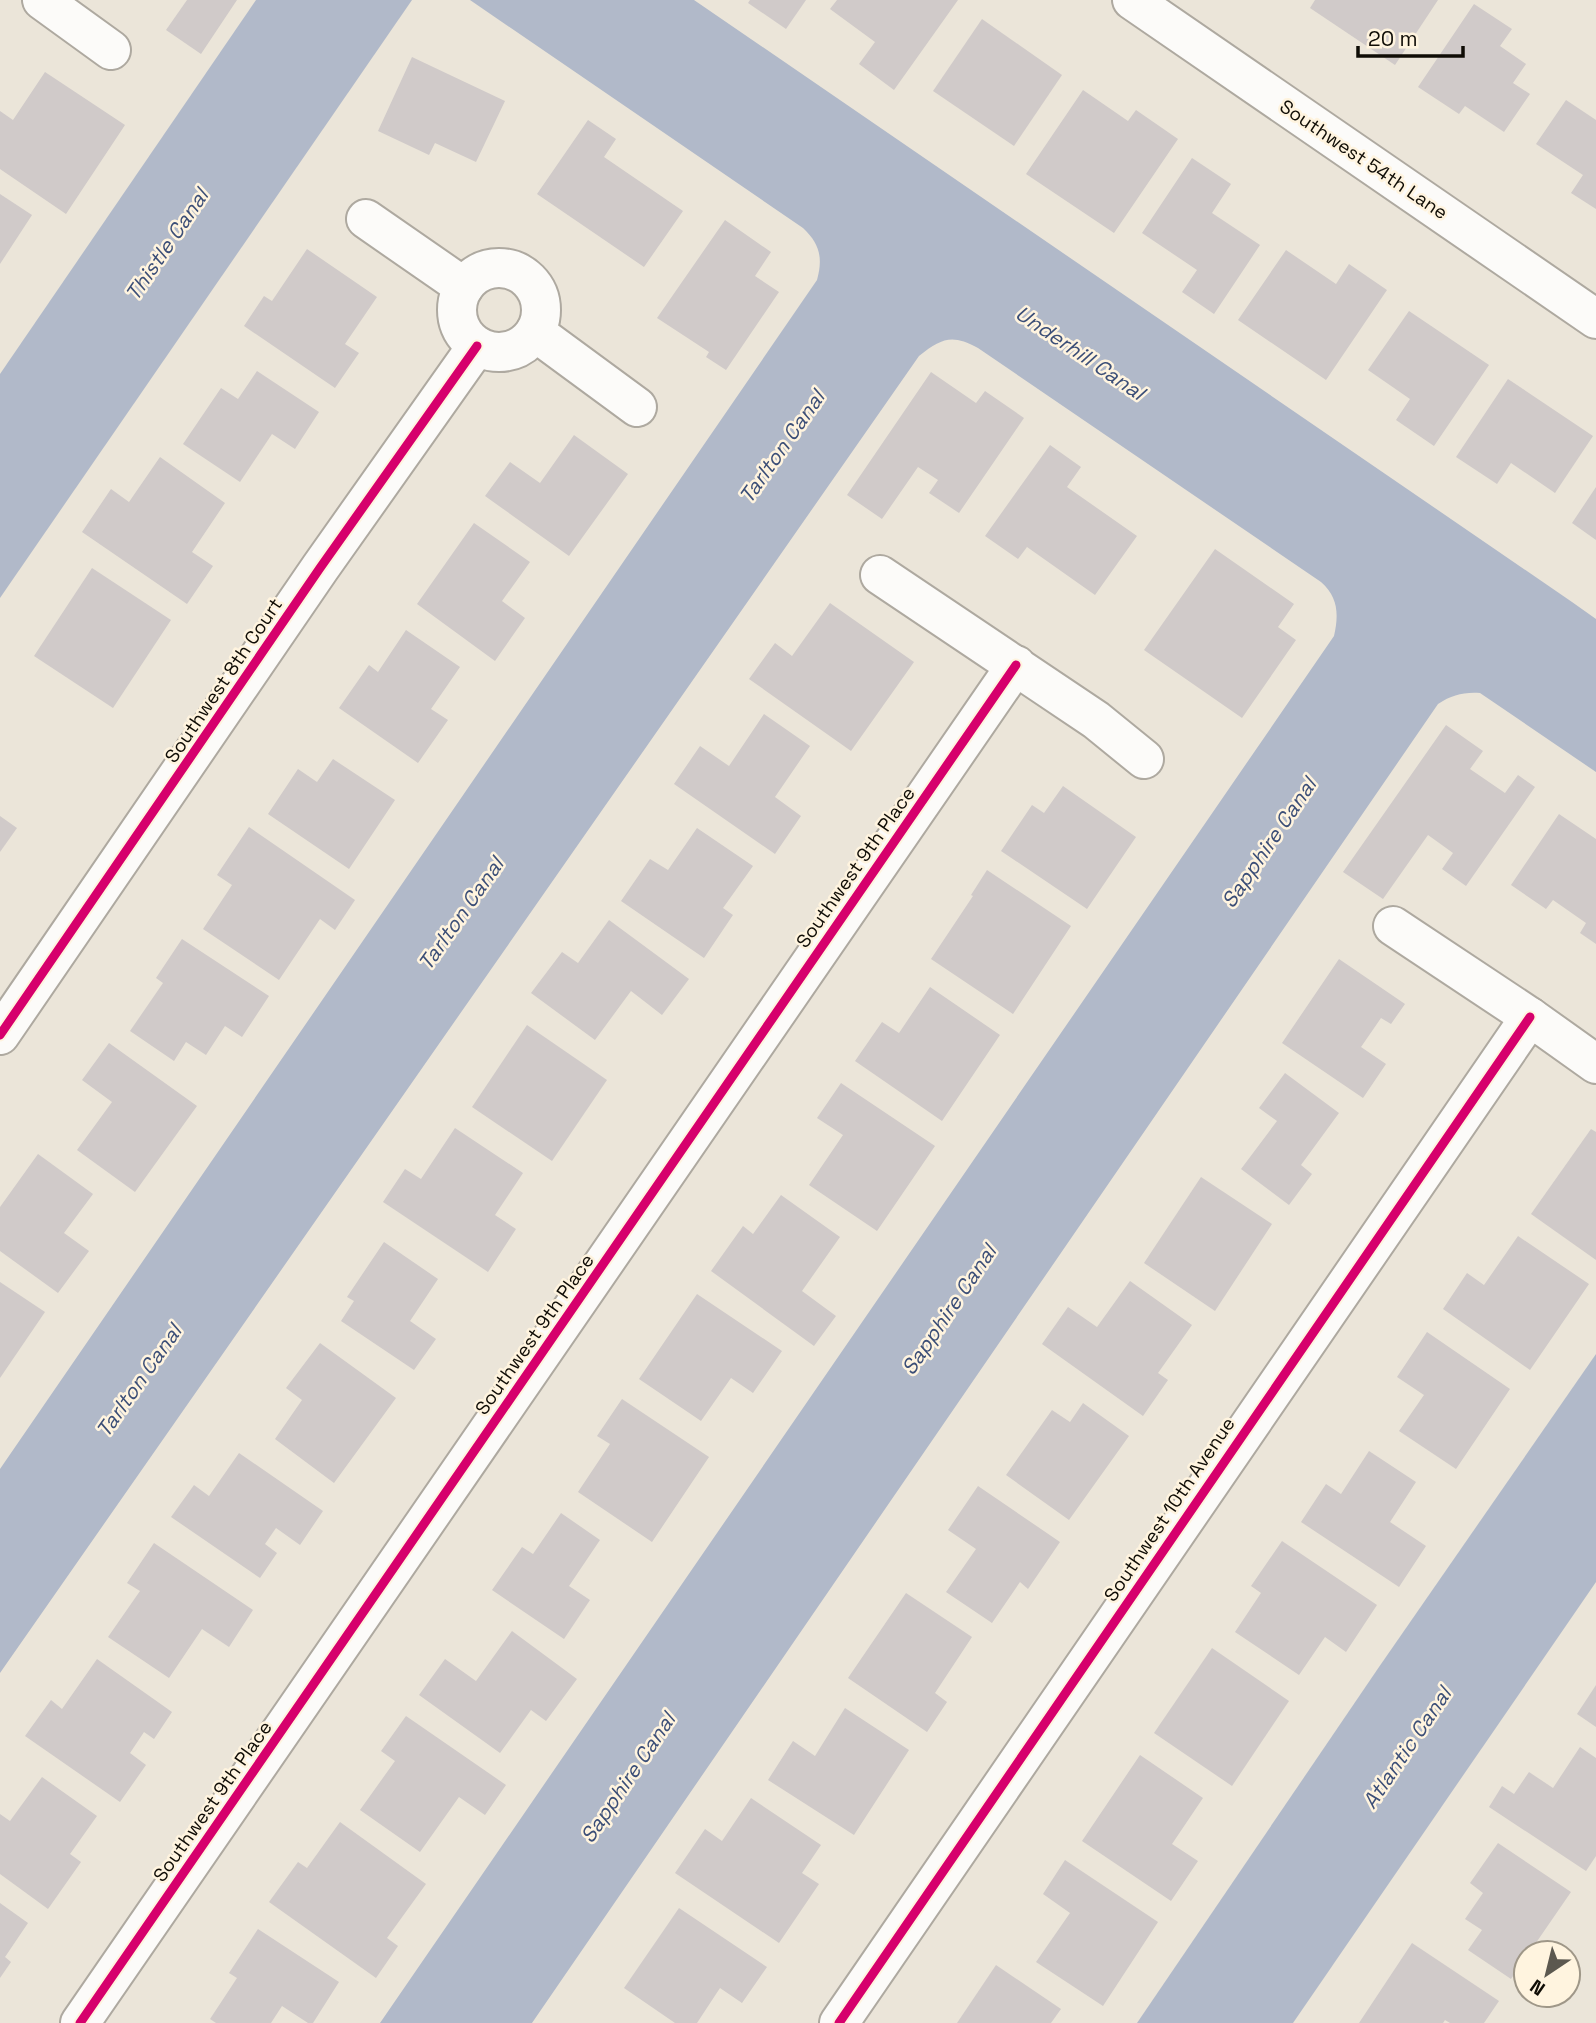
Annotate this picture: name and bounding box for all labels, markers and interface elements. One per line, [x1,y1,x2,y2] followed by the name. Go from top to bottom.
[1358,14,1463,58] scale bar
[1368,25,1418,52] text: 20 m
[1275,94,1453,225] street label: Southwest 54th Lane
[119,181,216,306] water label: Thistle Canal
[1011,299,1152,407] water label: Underhill Canal
[733,383,832,508] water label: Tarlton Canal
[159,593,288,768] street label: Southwest 8th Court
[1215,770,1324,913] water label: Sapphire Canal
[790,782,921,953] street label: Southwest 9th Place
[412,850,511,975] water label: Tarlton Canal
[895,1237,1004,1380] water label: Sapphire Canal
[469,1249,600,1420] street label: Southwest 9th Place
[90,1317,189,1442] water label: Tarlton Canal
[1098,1412,1241,1606] street label: Southwest 10th Avenue
[1356,1679,1459,1814] water label: Atlantic Canal
[574,1705,683,1848] water label: Sapphire Canal
[147,1716,278,1887] street label: Southwest 9th Place
[1512,1939,1582,2009] north arrow
[1525,1974,1550,2001] text: N

